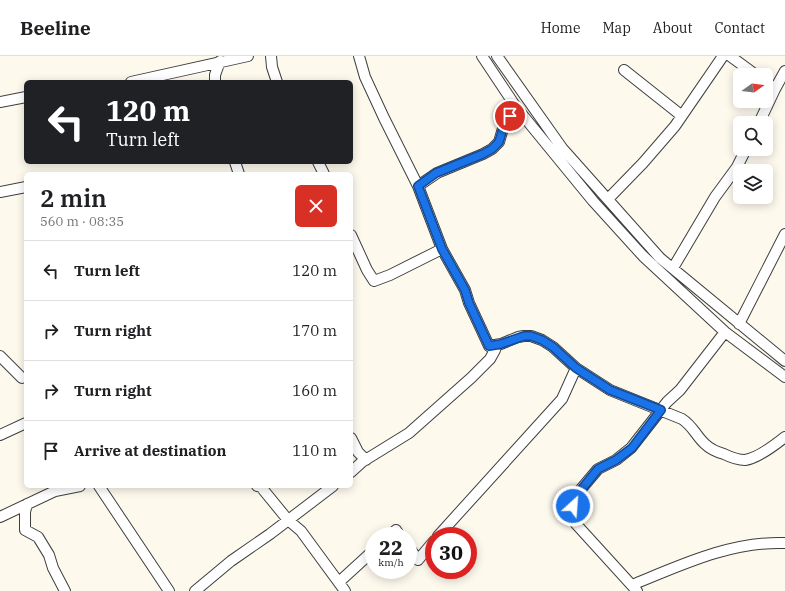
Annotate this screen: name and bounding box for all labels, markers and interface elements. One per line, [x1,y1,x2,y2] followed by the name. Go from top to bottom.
[20,16,91,40] text: Beeline
[541,19,580,37] text: Home
[602,19,631,37] text: Map
[653,19,692,37] text: About
[714,19,765,37] text: Contact
[733,68,773,108] north arrow
[733,68,773,204] map controls
[106,92,190,129] text: 120 m
[40,96,92,148] icon: left
[493,99,527,133] pin
[499,105,521,127] icon: arrive
[733,116,773,156] button: search
[106,128,180,151] text: Turn left
[733,164,773,204] button: layers
[40,182,107,214] text: 2 min
[295,185,337,227] button: close
[40,213,124,230] text: 560 m · 08:35
[40,260,62,282] icon: left
[74,261,140,280] text: Turn left
[292,261,337,280] text: 120 m
[40,320,62,342] icon: right
[74,321,152,340] text: Turn right
[292,321,337,340] text: 170 m
[40,380,62,402] icon: right
[74,381,152,400] text: Turn right
[292,381,337,400] text: 160 m
[40,440,62,462] icon: arrive
[74,441,226,460] text: Arrive at destination
[292,441,337,460] text: 110 m
[552,485,594,527] position arrow
[425,527,477,579] speed limit sign: 30
[379,534,403,561] text: 22
[378,556,404,569] text: km/h

